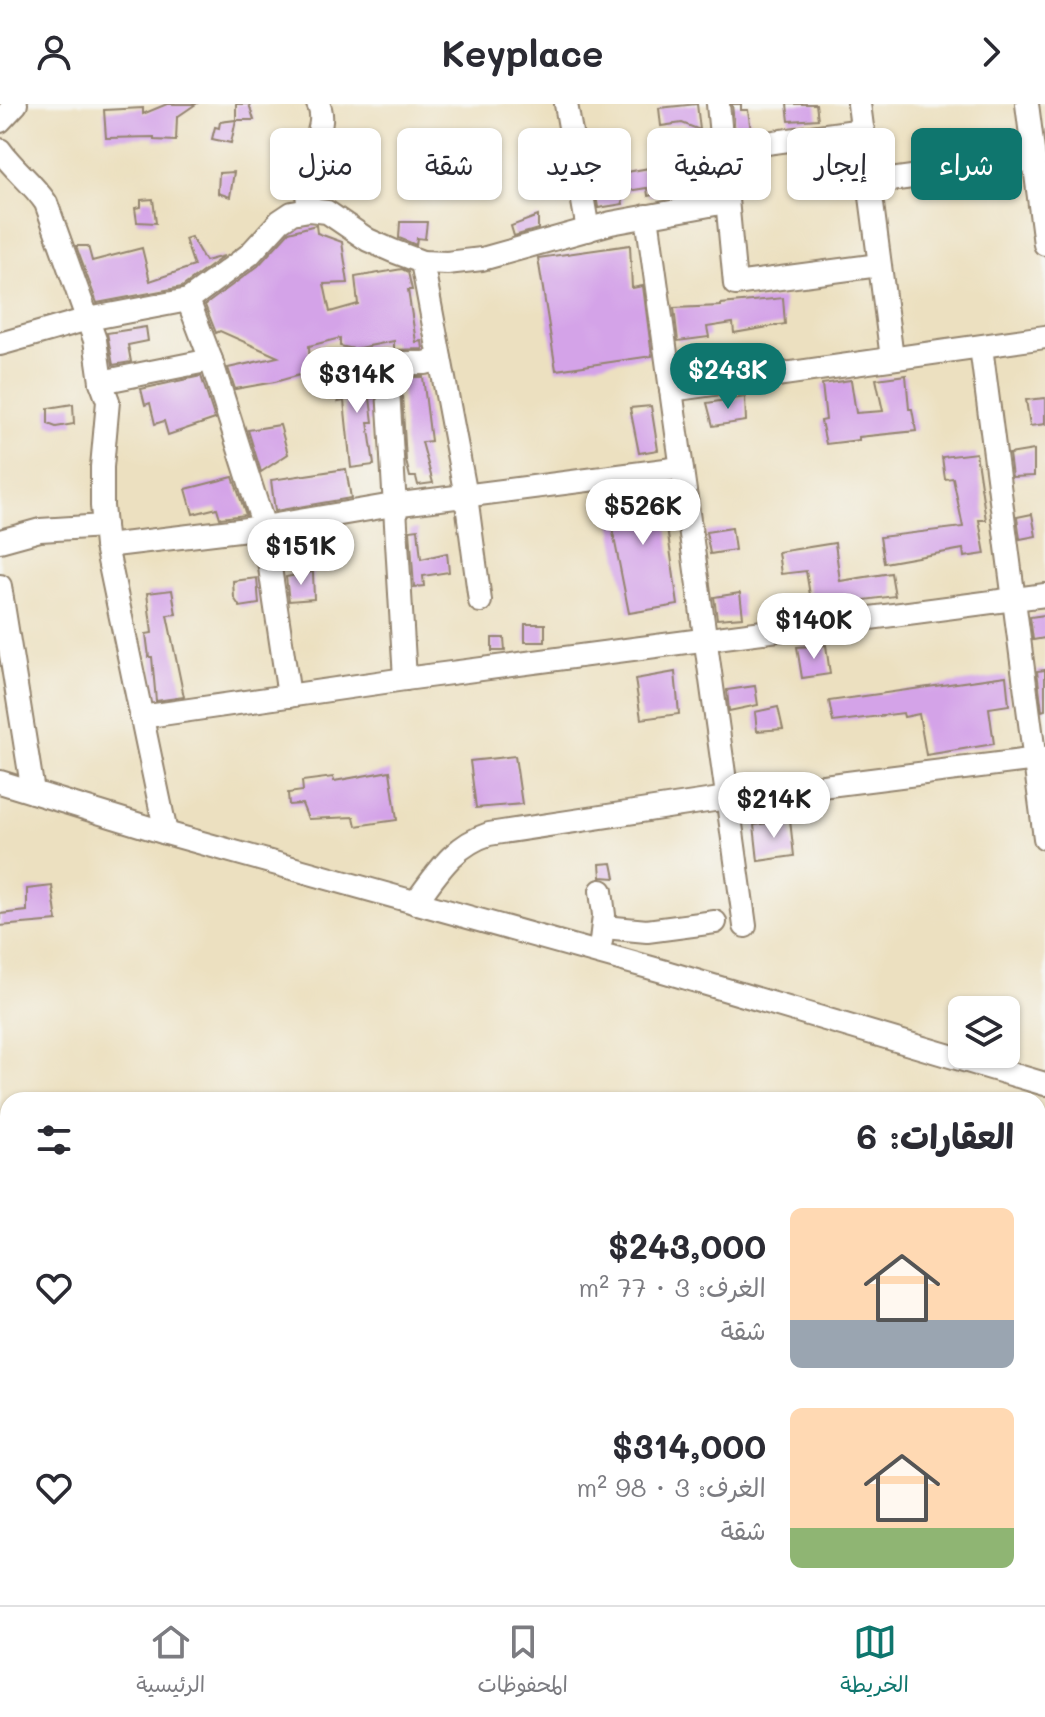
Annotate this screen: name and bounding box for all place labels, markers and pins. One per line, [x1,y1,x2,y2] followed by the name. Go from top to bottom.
[672,343,784,411] pin: $243K
[301,347,413,415] pin: $314K
[587,479,699,547] pin: $526K
[245,519,357,587] pin: $151K
[758,593,870,661] pin: $140K
[718,772,830,840] pin: $214K

